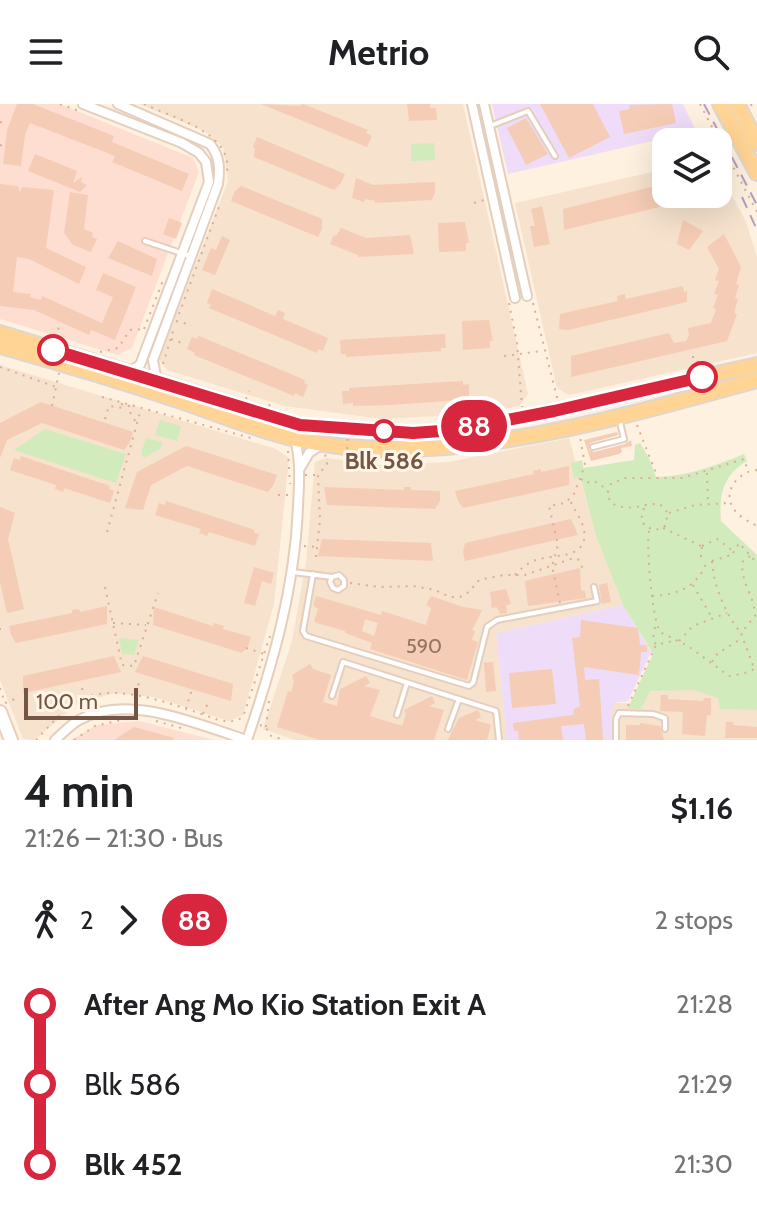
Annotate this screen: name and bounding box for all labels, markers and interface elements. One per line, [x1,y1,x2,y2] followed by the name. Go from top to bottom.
[24,30,68,74] icon: menu
[328,30,429,74] text: Metrio
[689,30,733,74] icon: search
[652,128,732,208] map controls
[652,128,732,208] button: layers
[38,335,68,365] unlabelled marker
[687,362,717,392] unlabelled marker
[438,400,510,452] line badge: 88
[457,409,491,443] text: 88
[373,420,395,442] marker: Blk 586
[344,446,424,475] place label: Blk 586
[406,634,442,658] house number: 590
[24,684,138,720] scale bar
[36,688,98,715] text: 100 m
[24,765,134,818] text: 4 min
[670,790,733,827] text: $1.16
[24,822,223,854] text: 21:26 – 21:30 · Bus
[24,898,68,942] icon: walk
[106,898,150,942] icon: forward
[178,903,211,937] text: 88
[80,904,94,936] text: 2
[655,904,733,936] text: 2 stops
[84,986,486,1023] text: After Ang Mo Kio Station Exit A
[676,988,733,1020] text: 21:28
[84,1066,180,1103] text: Blk 586
[677,1068,733,1100] text: 21:29
[84,1146,182,1183] text: Blk 452
[673,1148,733,1180] text: 21:30

